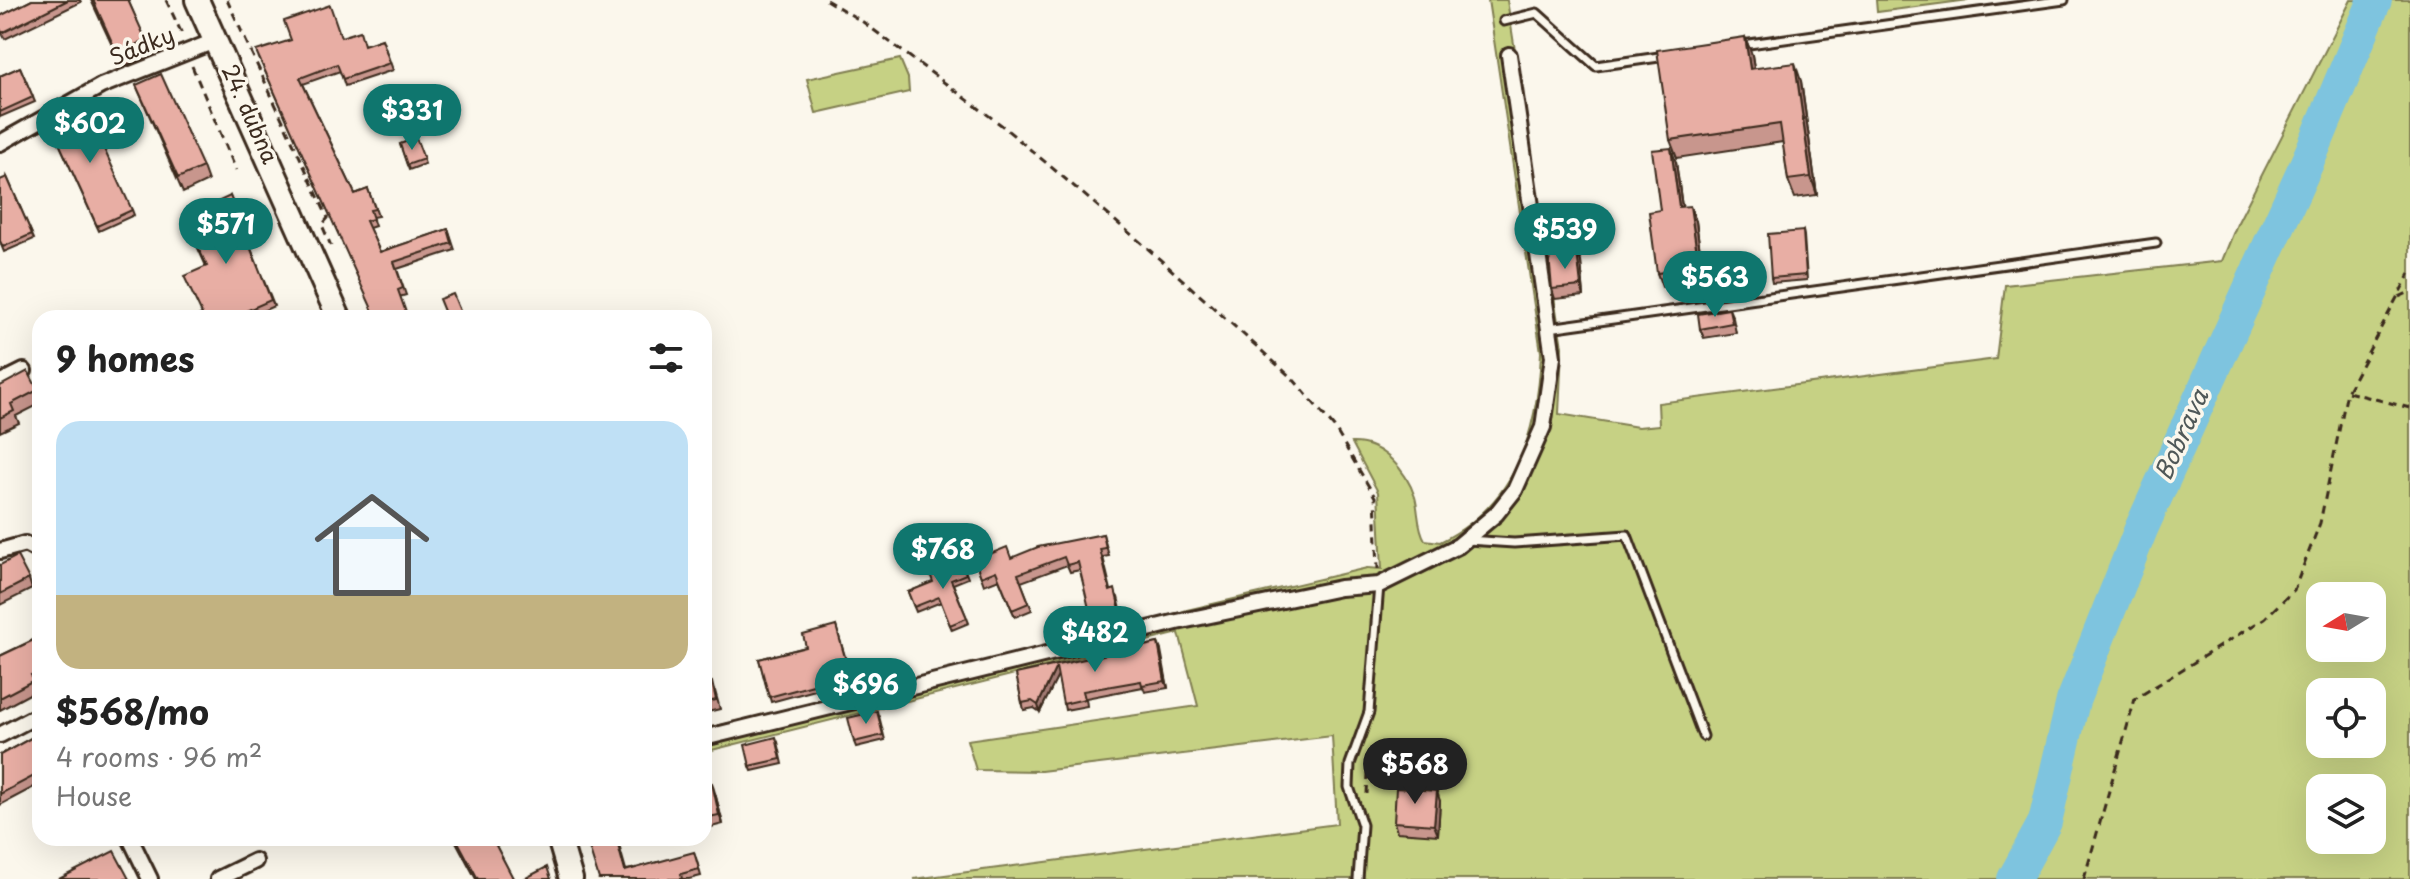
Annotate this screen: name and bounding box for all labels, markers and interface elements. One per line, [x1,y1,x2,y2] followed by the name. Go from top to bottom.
[104,17,179,72] street label: Sádky
[215,59,288,169] street label: 24. dubna
[365,84,459,152] pin: $331
[381,90,443,129] text: $331
[43,97,137,165] pin: $602
[54,103,126,142] text: $602
[179,198,273,266] pin: $571
[1518,203,1612,271] pin: $539
[197,204,255,243] text: $571
[1532,209,1598,248] text: $539
[1668,251,1762,319] pin: $563
[1681,257,1749,296] text: $563
[56,332,195,384] text: 9 homes
[644,336,688,380] icon: filters
[2144,382,2216,485] water label: Bobrava
[300,473,444,617] icon: home
[896,523,990,591] pin: $768
[911,529,975,568] text: $768
[2306,582,2386,662] north arrow
[2306,582,2386,854] map controls
[1048,606,1142,674] pin: $482
[1061,612,1129,651] text: $482
[819,658,913,726] pin: $696
[833,664,899,703] text: $696
[2306,678,2386,758] button: locate
[56,685,209,737] text: $568/mo
[56,737,262,776] text: 4 rooms · 96 m²
[1368,738,1462,806] pin: $568
[1381,744,1449,783] text: $568
[2306,774,2386,854] button: layers
[56,776,132,815] text: House

